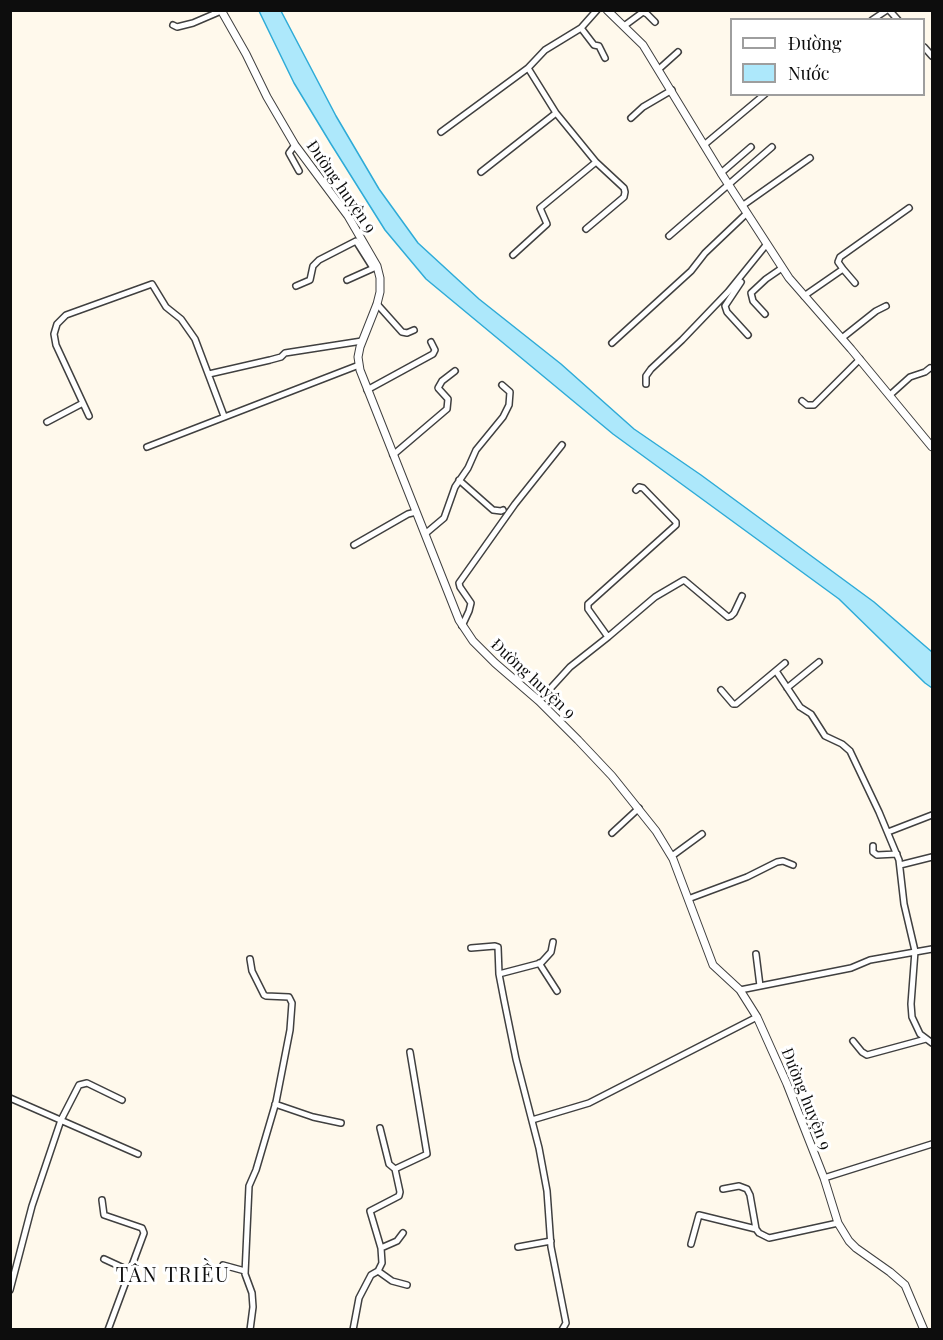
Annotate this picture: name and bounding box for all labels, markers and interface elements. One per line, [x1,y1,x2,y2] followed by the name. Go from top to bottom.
[730,18,925,96] legend
[788,31,841,55] text: Đường
[788,61,830,85] text: Nước
[302,137,380,237] street label: Đường huyện 9
[487,635,579,723] street label: Đường huyện 9
[777,1045,835,1153] street label: Đường huyện 9
[116,1264,230,1288] district label: TÂN TRIỀU

